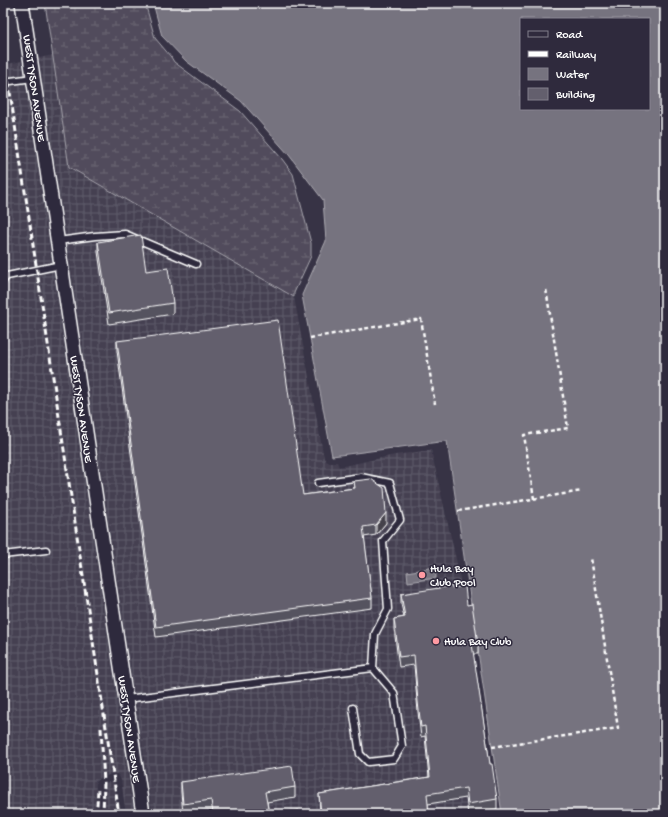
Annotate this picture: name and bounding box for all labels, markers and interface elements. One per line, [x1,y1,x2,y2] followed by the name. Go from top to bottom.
[520,18,650,110] legend
[556,29,583,43] text: Road
[19,34,48,143] street label: WEST TYSON AVENUE
[556,49,596,63] text: Railway
[556,69,590,83] text: Water
[555,89,595,103] text: Building
[66,355,95,464] street label: WEST TYSON AVENUE
[430,563,476,591] place label: Hula Bay Club Pool
[417,570,427,580] marker: Hula Bay Club Pool
[431,636,441,646] marker: Hula Bay Club
[444,636,512,650] place label: Hula Bay Club
[114,675,143,784] street label: WEST TYSON AVENUE

